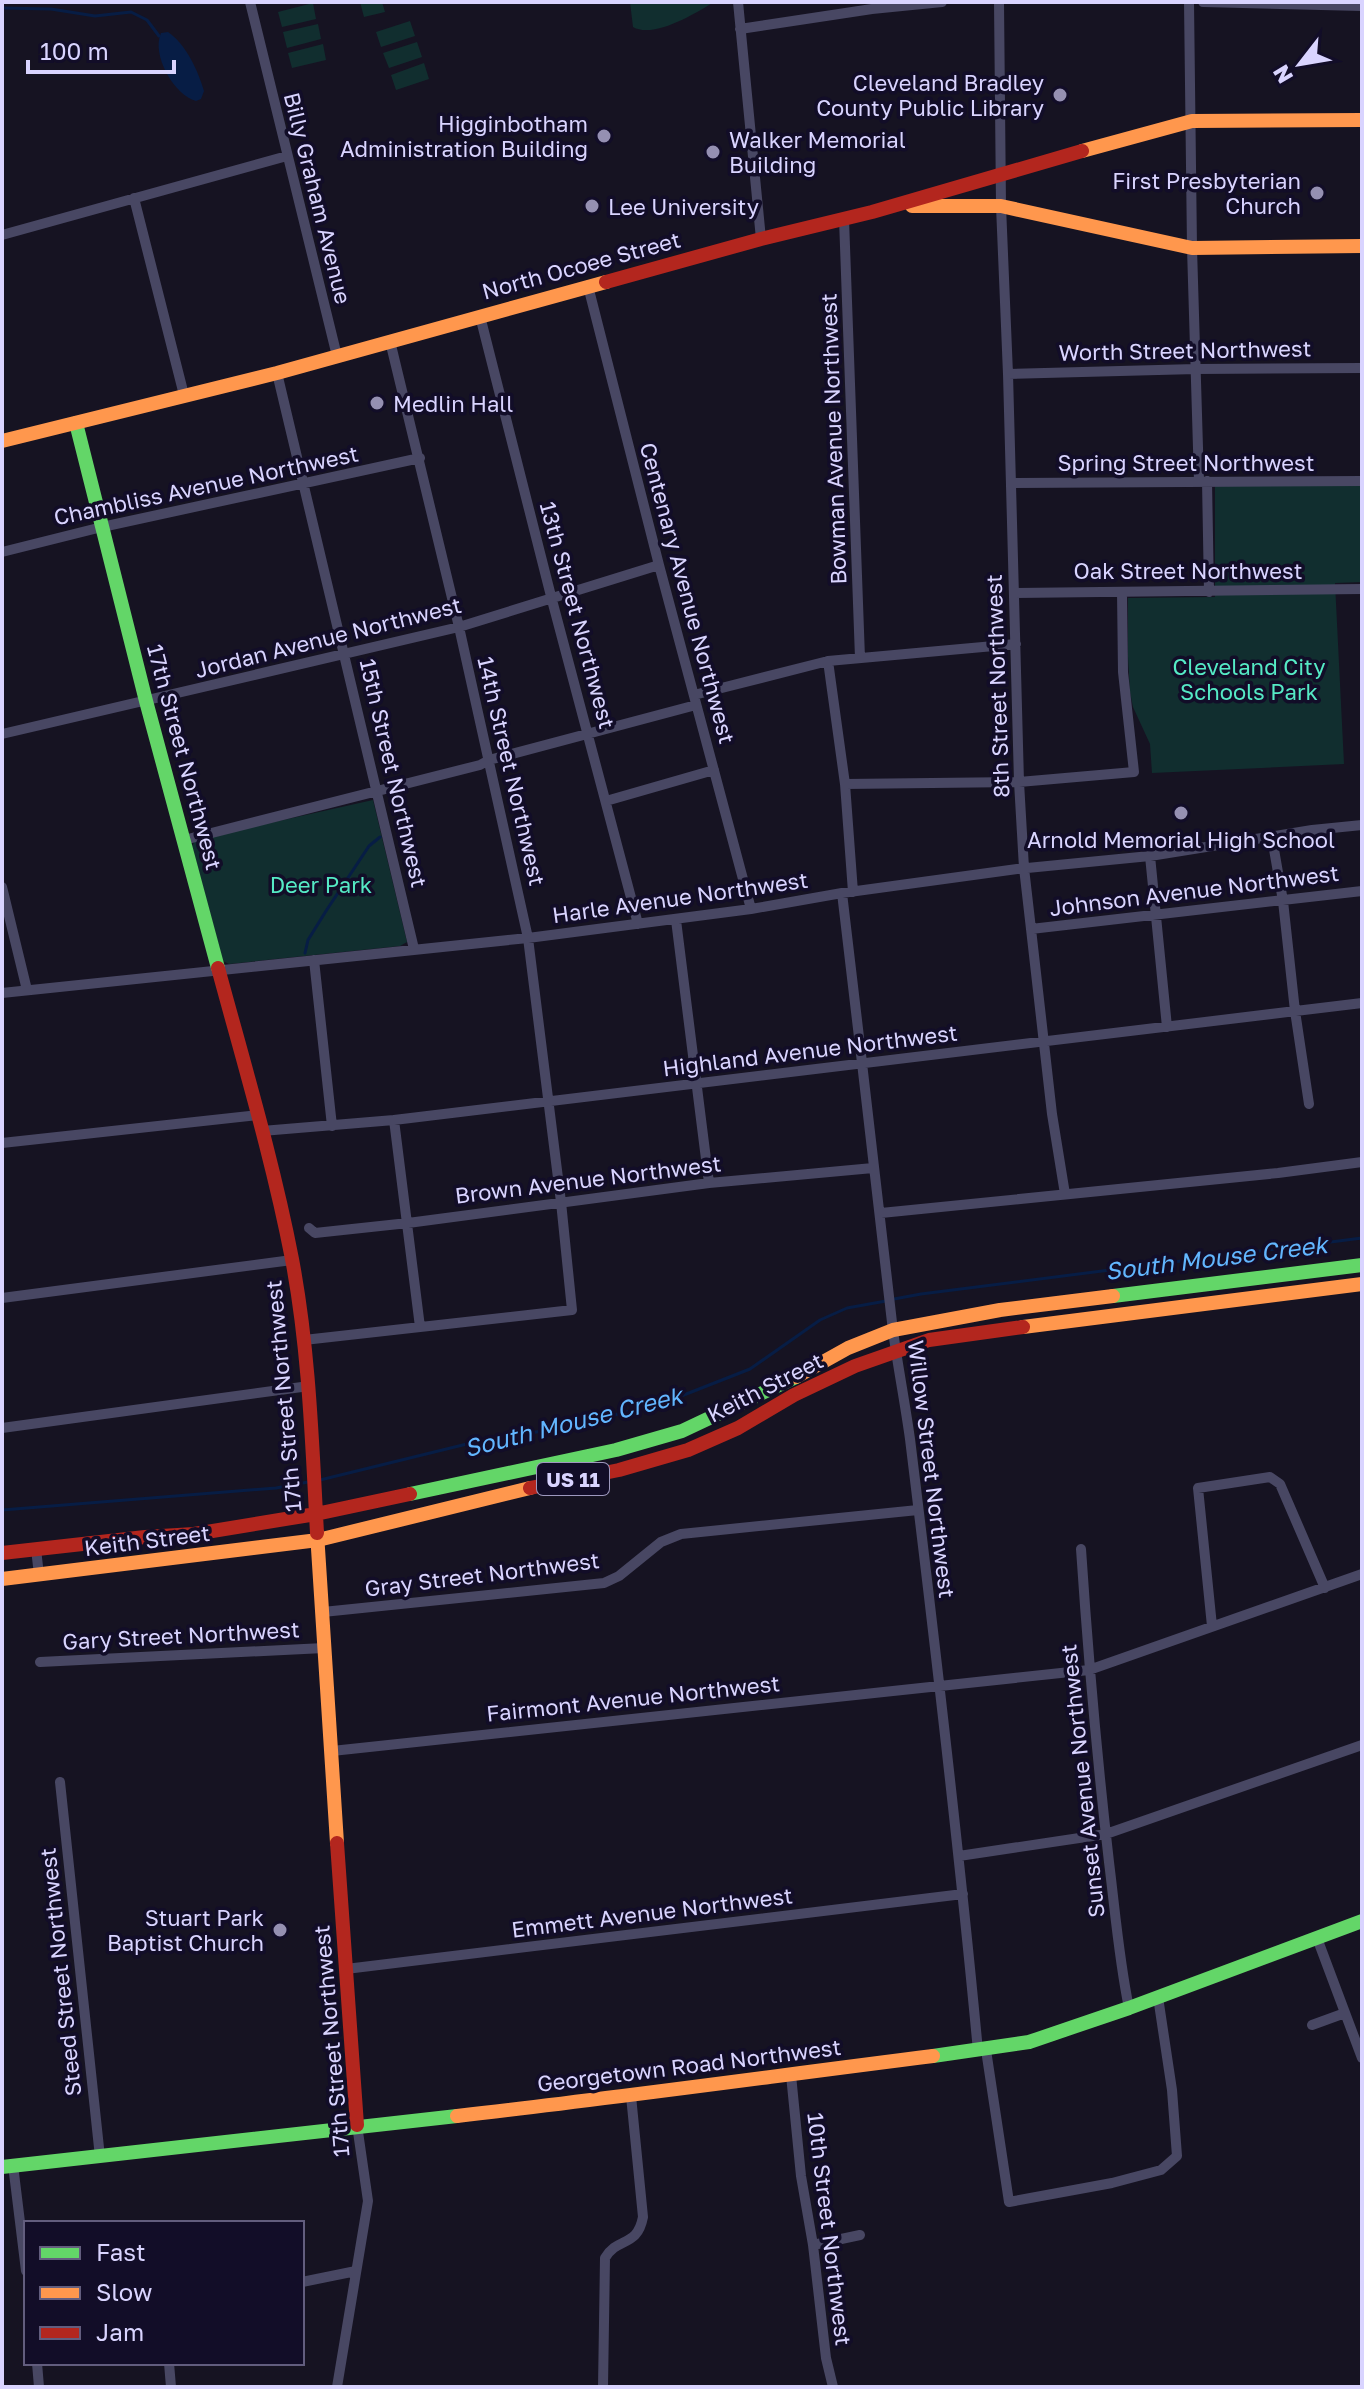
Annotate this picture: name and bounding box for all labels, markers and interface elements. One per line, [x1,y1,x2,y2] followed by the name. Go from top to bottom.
[28,24,174,74] scale bar
[1260,24,1340,104] north arrow
[40,36,109,65] text: 100 m
[1267,60,1298,89] text: N
[816,69,1044,121] place label: Cleveland Bradley County Public Library
[1051,86,1069,104] marker: Cleveland Bradley County Public Library
[279,89,357,307] street label: Billy Graham Avenue
[340,110,588,162] place label: Higginbotham Administration Building
[729,126,906,178] place label: Walker Memorial Building
[595,127,613,145] marker: Higginbotham Administration Building
[704,143,722,161] marker: Walker Memorial Building
[1112,167,1301,219] place label: First Presbyterian Church
[1308,184,1326,202] marker: First Presbyterian Church
[608,193,759,220] place label: Lee University
[583,197,601,215] marker: Lee University
[479,226,683,304] street label: North Ocoee Street
[814,293,852,585] street label: Bowman Avenue Northwest
[1058,334,1312,366] street label: Worth Street Northwest
[393,390,513,417] place label: Medlin Hall
[368,394,386,412] marker: Medlin Hall
[51,439,361,531] street label: Chambliss Avenue Northwest
[635,439,741,747] street label: Centenary Avenue Northwest
[1057,449,1315,476] street label: Spring Street Northwest
[535,499,621,731] street label: 13th Street Northwest
[1073,557,1303,584] street label: Oak Street Northwest
[980,574,1014,798] street label: 8th Street Northwest
[192,591,464,683] street label: Jordan Avenue Northwest
[142,641,228,873] street label: 17th Street Northwest
[1172,653,1326,705] park label: Cleveland City Schools Park
[472,654,552,888] street label: 14th Street Northwest
[355,656,433,890] street label: 15th Street Northwest
[1172,804,1190,822] marker: Arnold Memorial High School
[1027,826,1335,853] place label: Arnold Memorial High School
[1048,859,1340,921] street label: Johnson Avenue Northwest
[550,866,810,928] street label: Harle Avenue Northwest
[270,871,372,898] park label: Deer Park
[661,1019,959,1081] street label: Highland Avenue Northwest
[453,1149,723,1209] street label: Brown Avenue Northwest
[1103,1229,1331,1285] water label: South Mouse Creek
[259,1279,307,1513] street label: 17th Street Northwest
[903,1338,961,1600] street label: Willow Street Northwest
[703,1346,827,1428] street label: Keith Street
[461,1379,687,1462] water label: South Mouse Creek
[537,1463,609,1495] road number: US 11
[83,1519,211,1561] street label: Keith Street
[363,1546,601,1602] street label: Gray Street Northwest
[62,1615,300,1655] street label: Gary Street Northwest
[1054,1643,1110,1919] street label: Sunset Avenue Northwest
[485,1669,781,1727] street label: Fairmont Avenue Northwest
[34,1847,86,2097] street label: Steed Street Northwest
[510,1881,794,1943] street label: Emmett Avenue Northwest
[107,1904,264,1956] place label: Stuart Park Baptist Church
[271,1921,289,1939] marker: Stuart Park Baptist Church
[307,1924,355,2158] street label: 17th Street Northwest
[535,2033,843,2097] street label: Georgetown Road Northwest
[802,2111,858,2347] street label: 10th Street Northwest
[24,2221,304,2365] legend
[96,2237,146,2266] text: Fast
[96,2277,152,2306] text: Slow
[96,2317,144,2346] text: Jam

